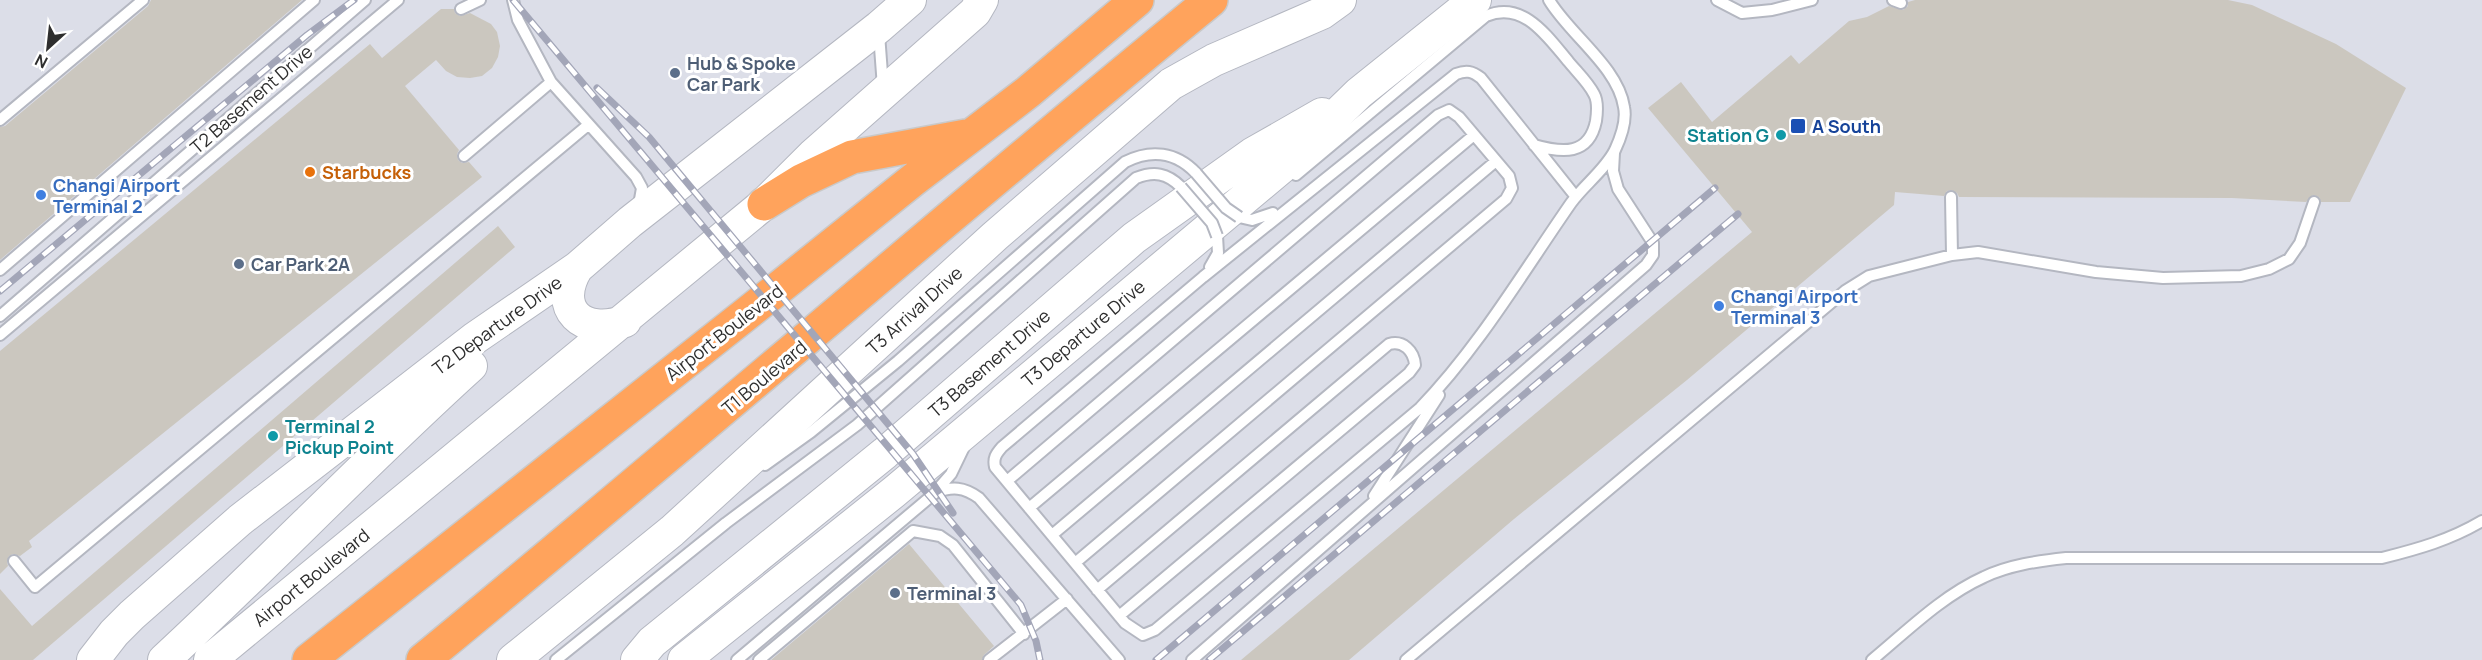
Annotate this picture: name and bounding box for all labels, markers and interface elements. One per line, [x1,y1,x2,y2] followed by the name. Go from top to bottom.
[18,18,78,78] north arrow
[185,39,317,159] street label: T2 Basement Drive
[31,49,51,74] text: N
[687,51,796,96] place label: Hub & Spoke Car Park
[668,66,682,80] marker: Hub & Spoke Car Park
[1812,114,1881,138] place label: A South
[1789,117,1807,135] marker: A South
[1687,123,1769,147] place label: Station G
[1774,128,1788,142] marker: Station G
[322,160,411,184] place label: Starbucks
[303,165,317,179] marker: Starbucks
[53,173,180,218] place label: Changi Airport Terminal 2
[34,188,48,202] marker: Changi Airport Terminal 2
[251,252,350,276] place label: Car Park 2A
[232,257,246,271] marker: Car Park 2A
[861,260,967,360] street label: T3 Arrival Drive
[427,270,567,380] street label: T2 Departure Drive
[1016,274,1150,392] street label: T3 Departure Drive
[660,279,788,385] street label: Airport Boulevard
[1731,284,1858,329] place label: Changi Airport Terminal 3
[1712,299,1726,313] marker: Changi Airport Terminal 3
[923,303,1055,423] street label: T3 Basement Drive
[717,334,811,420] street label: T1 Boulevard
[285,414,394,459] place label: Terminal 2 Pickup Point
[266,429,280,443] marker: Terminal 2 Pickup Point
[248,523,374,631] street label: Airport Boulevard
[907,581,996,605] place label: Terminal 3
[888,586,902,600] marker: Terminal 3

